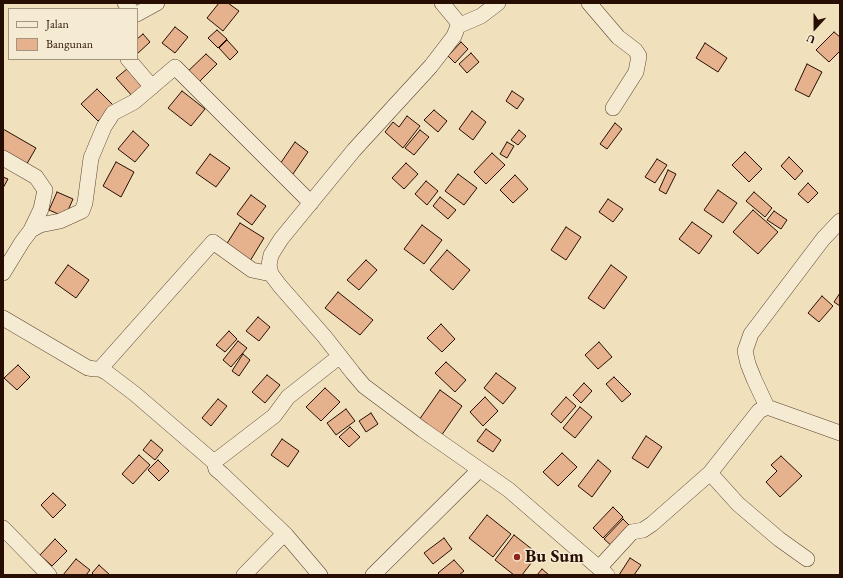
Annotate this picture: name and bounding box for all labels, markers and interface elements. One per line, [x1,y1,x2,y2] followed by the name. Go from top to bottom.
[8,8,138,60] legend
[795,8,835,48] north arrow
[46,16,69,32] text: Jalan
[804,31,817,47] text: U
[46,36,93,52] text: Bangunan
[525,546,584,568] place label: Bu Sum
[512,552,522,562] marker: Bu Sum

